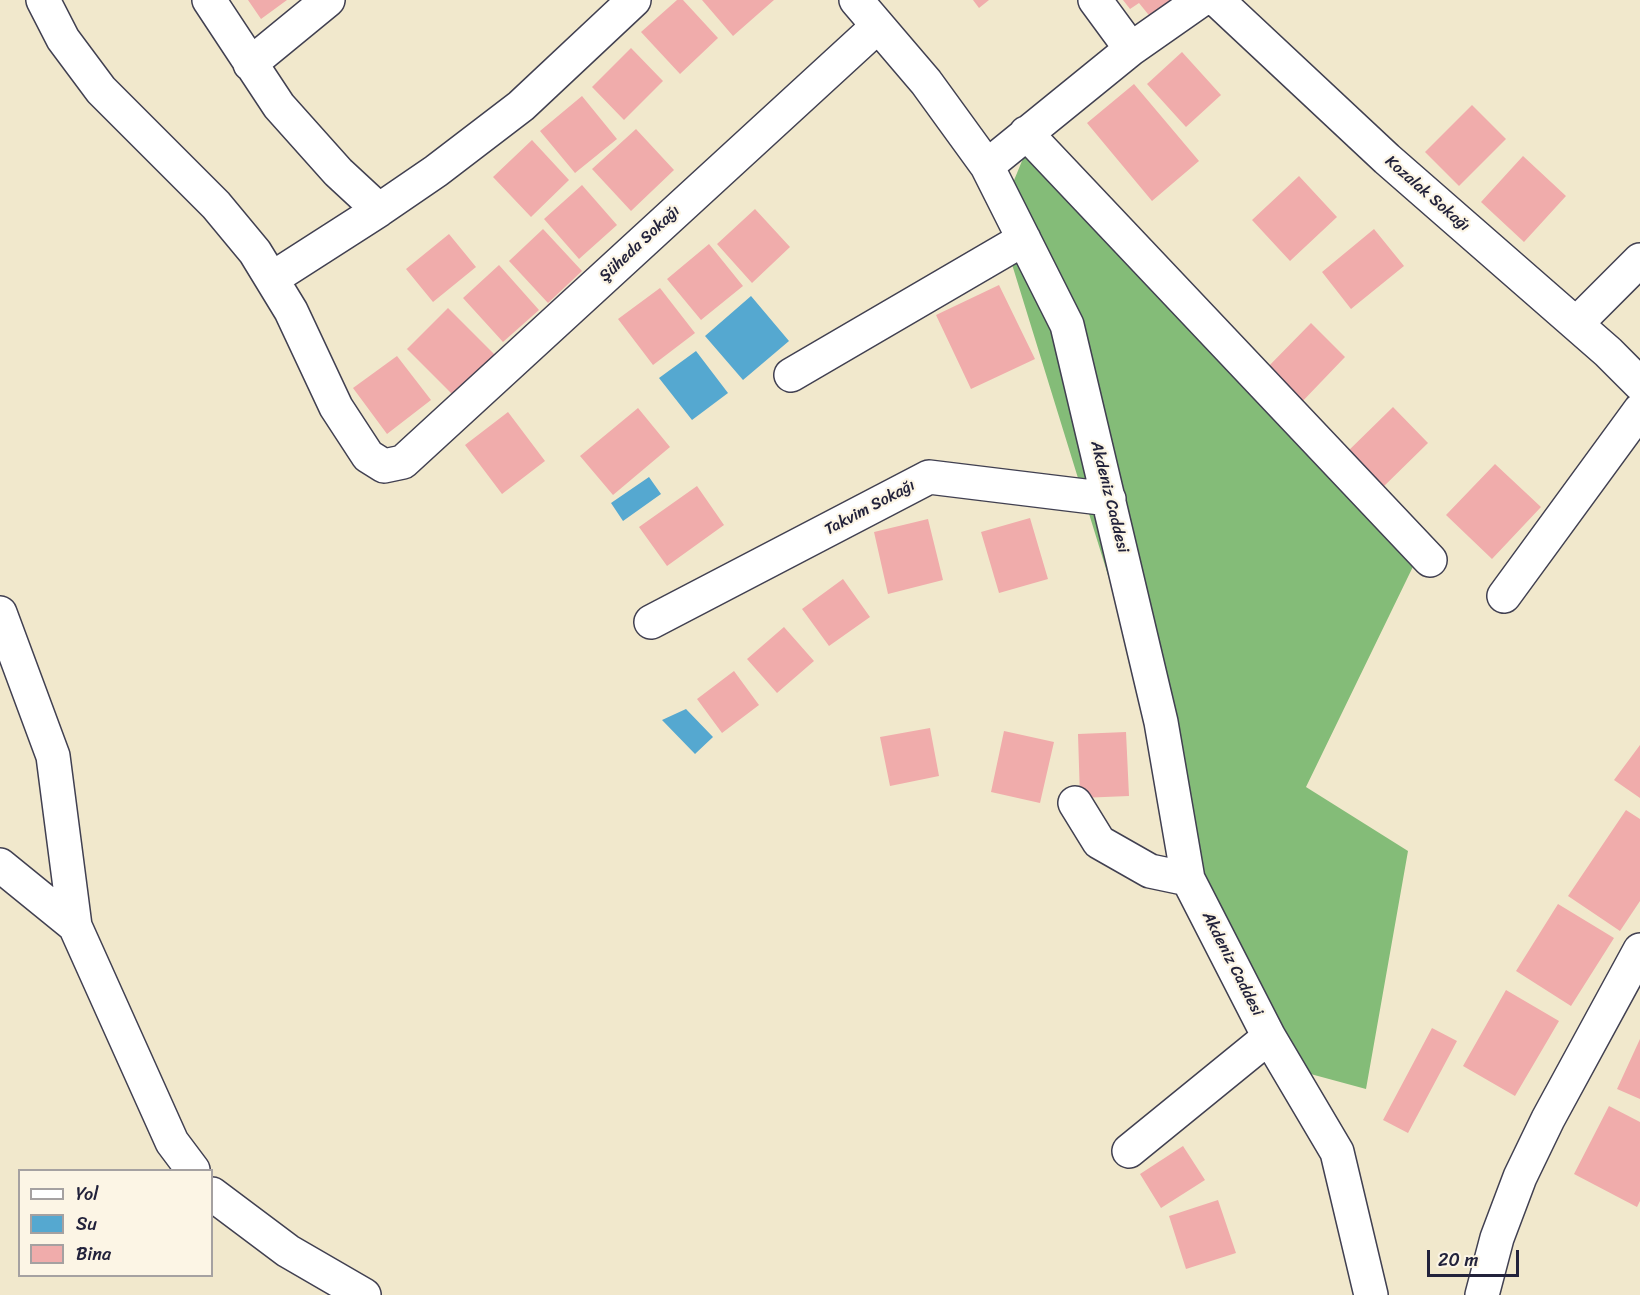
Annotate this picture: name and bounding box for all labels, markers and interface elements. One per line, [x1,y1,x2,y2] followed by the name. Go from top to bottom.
[1381,152,1473,236] street label: Kozalak Sokağı
[596,202,684,286] street label: Şüheda Sokağı
[1086,439,1132,555] street label: Akdeniz Caddesi
[822,476,918,540] street label: Takvim Sokağı
[1197,909,1267,1019] street label: Akdeniz Caddesi
[18,1169,213,1277] legend
[76,1178,98,1210] text: Yol
[76,1208,97,1240] text: Su
[76,1238,111,1270] text: Bina
[1430,1238,1522,1276] scale bar
[1438,1244,1478,1276] text: 20 m

